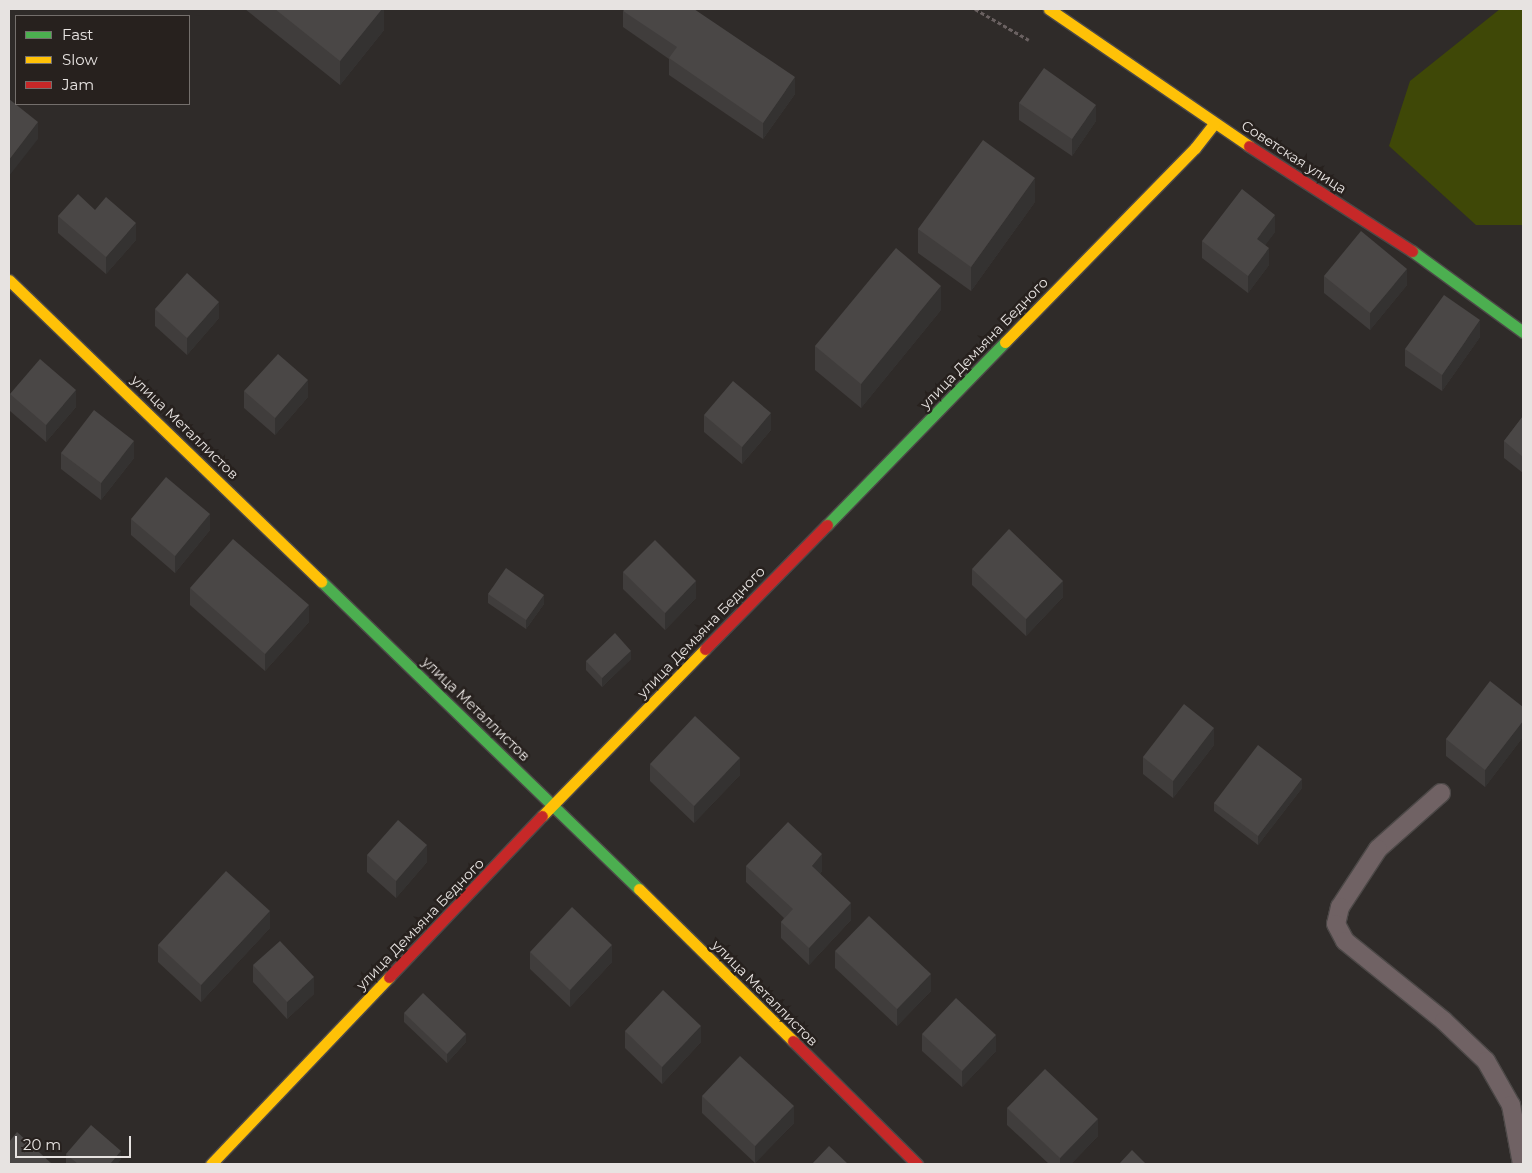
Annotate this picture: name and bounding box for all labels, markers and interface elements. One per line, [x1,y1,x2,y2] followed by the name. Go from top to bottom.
[15,15,190,105] legend
[62,25,93,44] text: Fast
[62,50,98,69] text: Slow
[62,75,94,94] text: Jam
[1238,117,1350,197] street label: Советская улица
[917,274,1051,412] street label: улица Демьяна Бедного
[128,371,242,483] street label: улица Металлистов
[634,563,768,701] street label: улица Демьяна Бедного
[419,653,533,765] street label: улица Металлистов
[353,855,487,993] street label: улица Демьяна Бедного
[709,937,821,1049] street label: улица Металлистов
[18,1126,134,1158] scale bar
[23,1135,61,1154] text: 20 m

